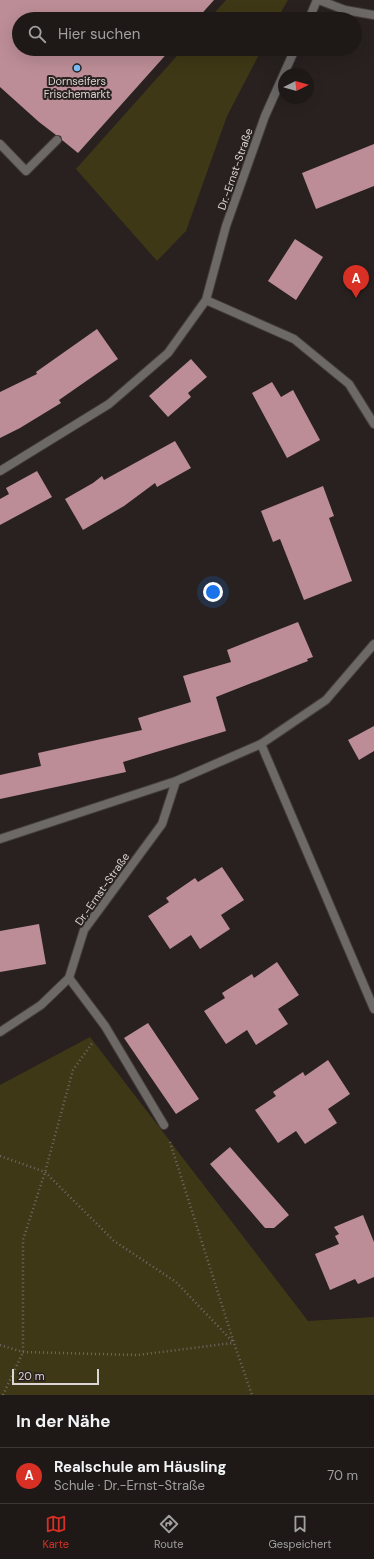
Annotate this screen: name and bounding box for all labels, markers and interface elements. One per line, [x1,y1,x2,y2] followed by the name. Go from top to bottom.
[12,12,362,56] search box
[26,23,48,45] icon: search
[58,24,140,44] text: Hier suchen
[72,63,82,73] marker: Dornseifers Frischemarkt
[278,68,314,104] north arrow
[44,74,110,101] place label: Dornseifers Frischemarkt
[214,126,256,212] street label: Dr.-Ernst-Straße
[343,265,369,298] pin: A
[203,582,223,602] your location
[72,850,132,928] street label: Dr.-Ernst-Straße
[12,1367,99,1386] scale bar
[18,1369,44,1383] text: 20 m
[16,1410,111,1432] text: In der Nähe
[54,1457,226,1477] text: Realschule am Häusling
[24,1467,34,1484] text: A
[327,1467,358,1484] text: 70 m
[54,1477,205,1494] text: Schule · Dr.-Ernst-Straße
[42,1513,69,1551] tab: Karte
[154,1513,183,1551] tab: Route
[268,1513,332,1551] tab: Gespeichert

